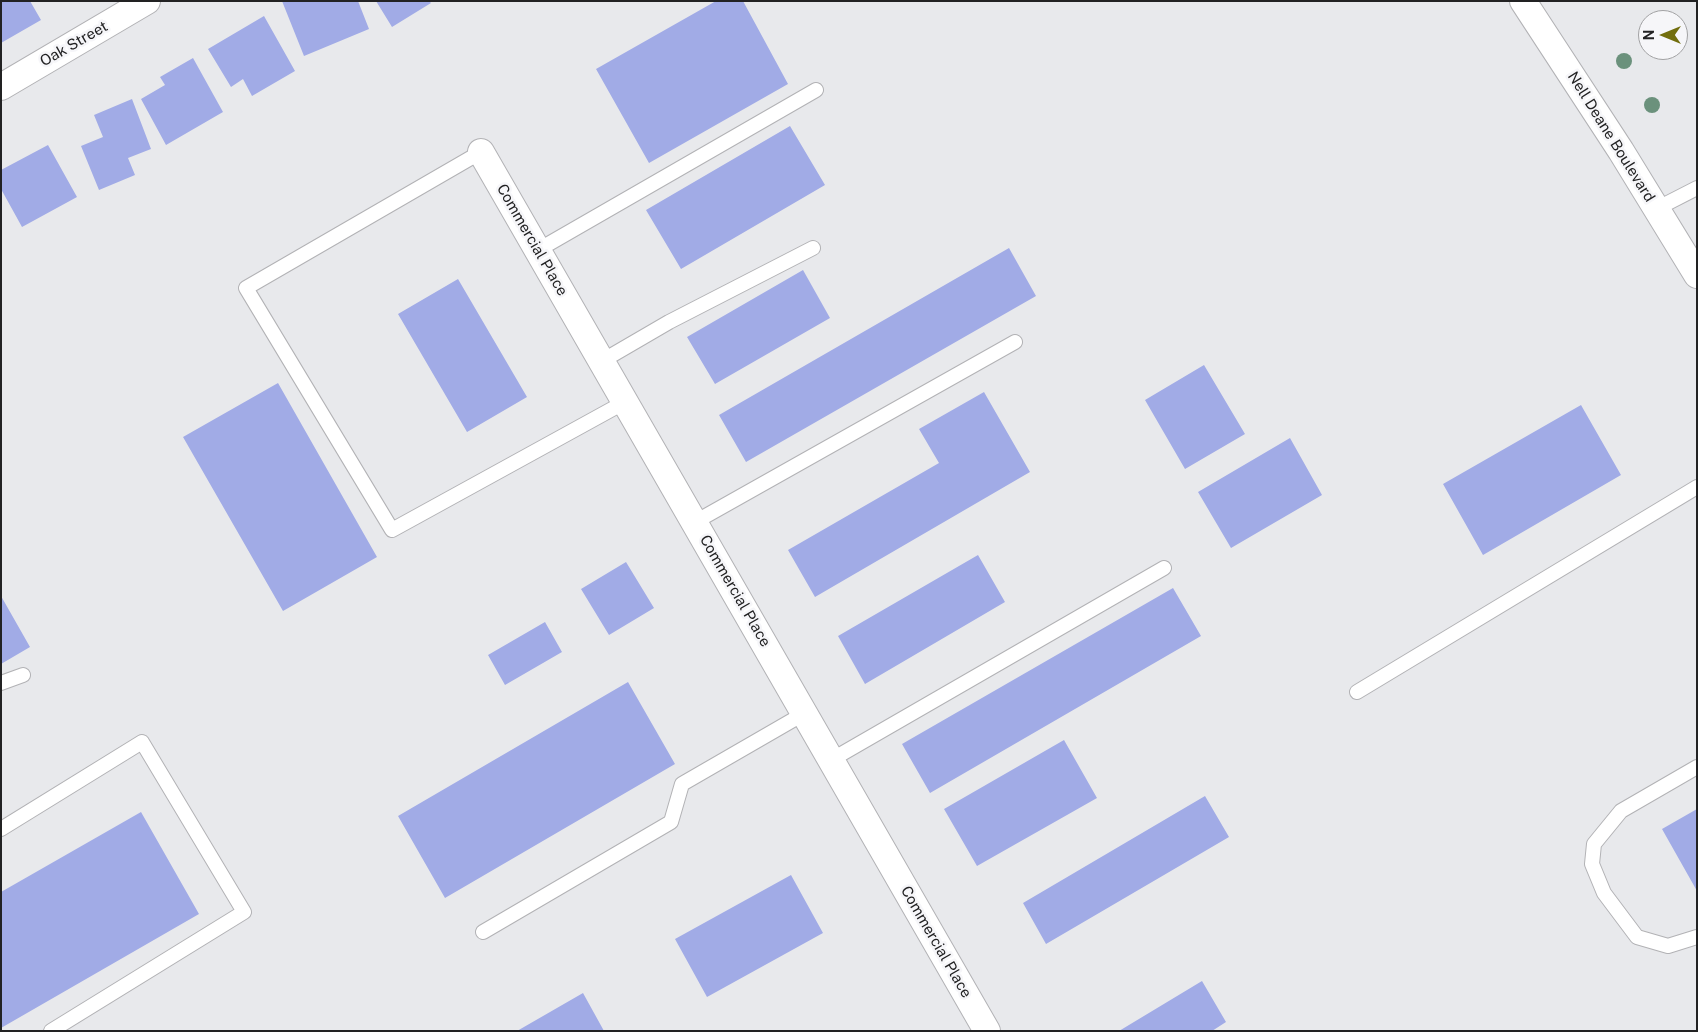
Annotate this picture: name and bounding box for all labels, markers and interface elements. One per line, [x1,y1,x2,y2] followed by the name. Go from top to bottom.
[1638,10,1688,60] north arrow
[37,17,111,71] street label: Oak Street
[1641,30,1657,40] text: N
[1564,68,1658,206] street label: Nell Deane Boulevard
[493,181,571,299] street label: Commercial Place
[696,532,774,650] street label: Commercial Place
[897,883,975,1001] street label: Commercial Place

